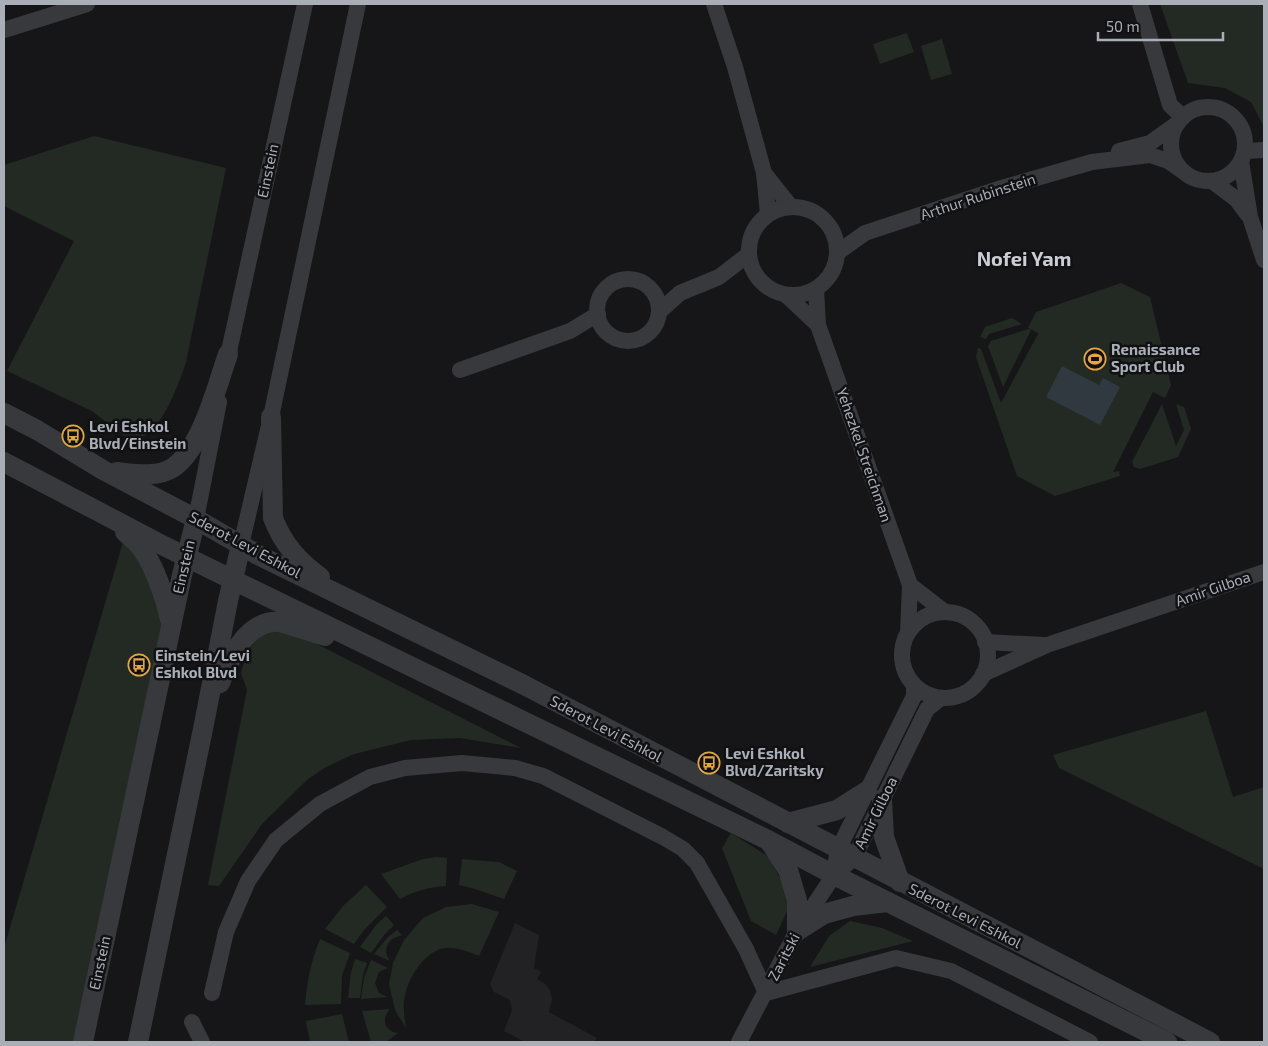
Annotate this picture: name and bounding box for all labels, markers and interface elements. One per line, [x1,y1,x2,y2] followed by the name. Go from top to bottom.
[1098,10,1223,42] scale bar
[1106,17,1140,35] text: 50 m
[253,142,282,199] street label: Einstein
[918,169,1038,223] street label: Arthur Rubinstein
[977,246,1071,270] district label: Nofei Yam
[1111,340,1200,375] place label: Renaissance Sport Club
[1083,347,1107,371] sports icon: Renaissance Sport Club
[834,385,896,524] street label: Yehezkel Streichman
[89,417,186,452] place label: Levi Eshkol Blvd/Einstein
[61,424,85,448] bus stop icon: Levi Eshkol Blvd/Einstein
[186,507,305,581] street label: Sderot Levi Eshkol
[168,538,198,595] street label: Einstein
[1173,567,1253,609] street label: Amir Gilboa
[155,646,250,681] place label: Einstein/Levi Eshkol Blvd
[127,653,151,677] bus stop icon: Einstein/Levi Eshkol Blvd
[547,691,666,765] street label: Sderot Levi Eshkol
[725,744,824,780] place label: Levi Eshkol Blvd/Zaritsky
[697,751,721,775] bus stop icon: Levi Eshkol Blvd/Zaritsky
[850,774,900,852] street label: Amir Gilboa
[906,879,1025,952] street label: Sderot Levi Eshkol
[763,930,803,983] street label: Zaritski
[85,934,114,991] street label: Einstein

